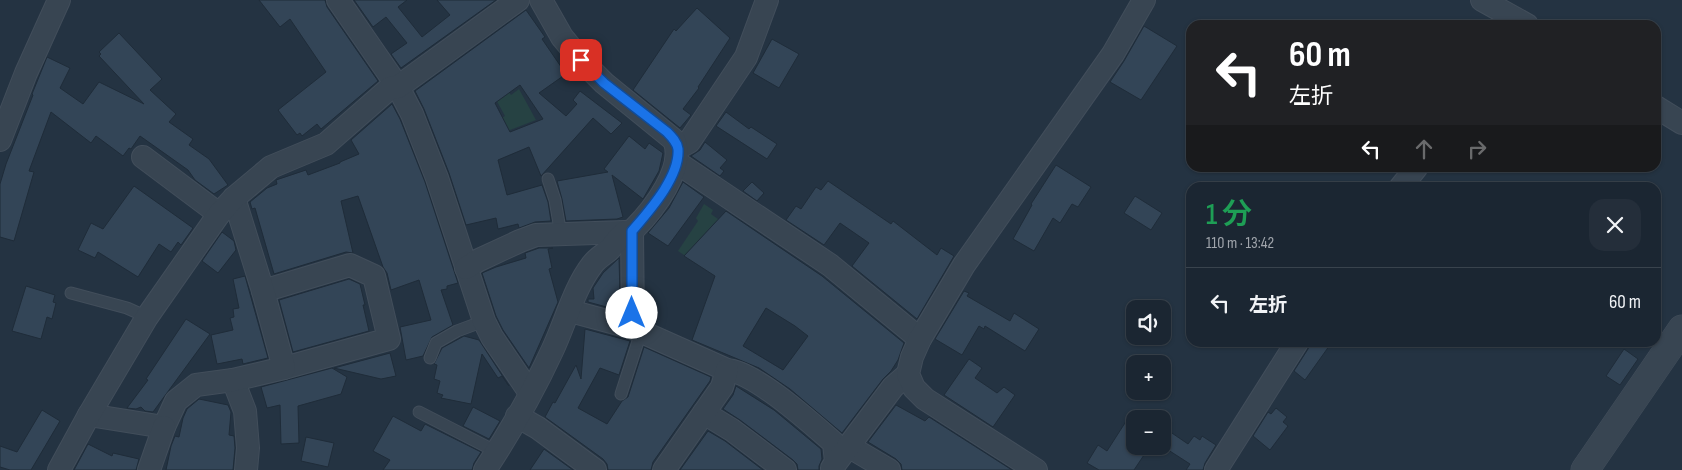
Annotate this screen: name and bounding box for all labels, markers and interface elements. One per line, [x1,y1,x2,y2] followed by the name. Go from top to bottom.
[1289,34,1351,77] text: 60 m
[560,39,602,81] pin
[1206,40,1271,105] icon: left
[567,46,595,74] icon: arrive
[1289,83,1333,110] text: 左折
[1357,135,1385,163] icon: left
[1410,135,1438,163] icon: ahead
[1463,135,1491,163] icon: right
[1206,197,1252,233] text: 1 分
[1589,199,1641,251] button: close
[1206,234,1274,253] text: 110 m · 13:42
[605,286,657,338] position arrow
[1206,289,1234,317] icon: left
[1609,291,1641,314] text: 60 m
[1249,294,1287,317] text: 左折
[1126,300,1171,455] map controls
[1126,300,1171,345] button: sound
[1126,355,1171,400] button: +
[1126,410,1171,455] button: −

